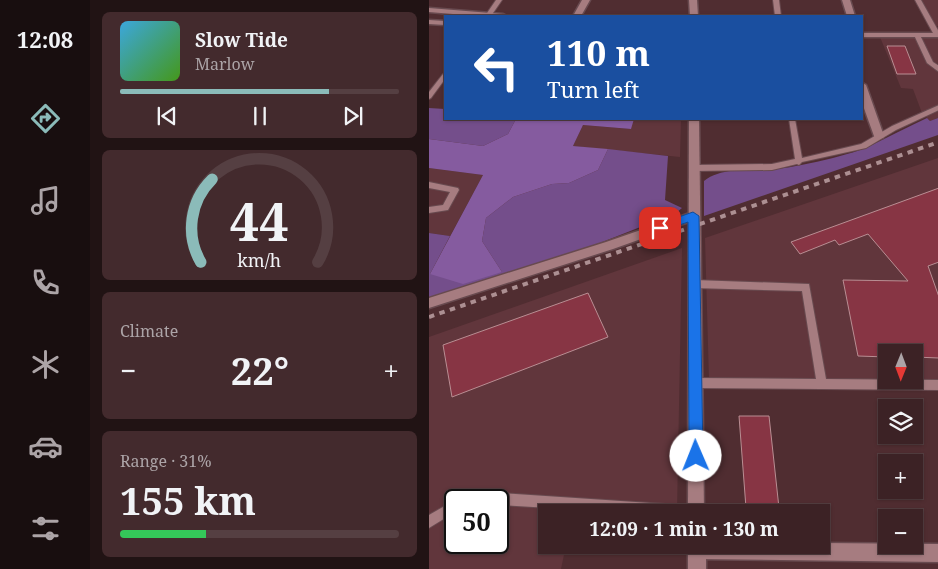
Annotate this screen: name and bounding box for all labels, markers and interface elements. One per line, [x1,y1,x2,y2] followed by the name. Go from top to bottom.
[17,24,73,54] text: 12:08
[195,27,288,53] text: Slow Tide
[547,29,650,76] text: 110 m
[464,35,529,100] icon: left
[195,53,255,75] text: Marlow
[547,74,639,104] text: Turn left
[28,101,63,136] icon: directions
[153,102,181,130] icon: previous
[246,102,274,130] icon: pause
[339,102,367,130] icon: next
[28,183,63,218] icon: music
[230,185,289,256] text: 44
[639,207,681,249] pin
[646,214,674,242] icon: arrive
[238,248,281,272] text: km/h
[28,265,63,300] icon: phone
[120,320,178,342] text: Climate
[231,344,289,396] text: 22°
[878,344,923,389] north arrow
[878,344,923,554] map controls
[28,347,63,382] icon: climate
[120,351,136,389] text: −
[383,351,399,389] text: +
[878,399,923,444] button: layers
[28,429,63,464] icon: car
[669,429,721,481] position arrow
[120,450,212,472] text: Range · 31%
[878,454,923,499] button: +
[120,474,256,526] text: 155 km
[444,489,509,554] speed limit sign: 50
[878,509,923,554] button: −
[28,511,63,546] icon: filters
[589,516,779,542] text: 12:09 · 1 min · 130 m

